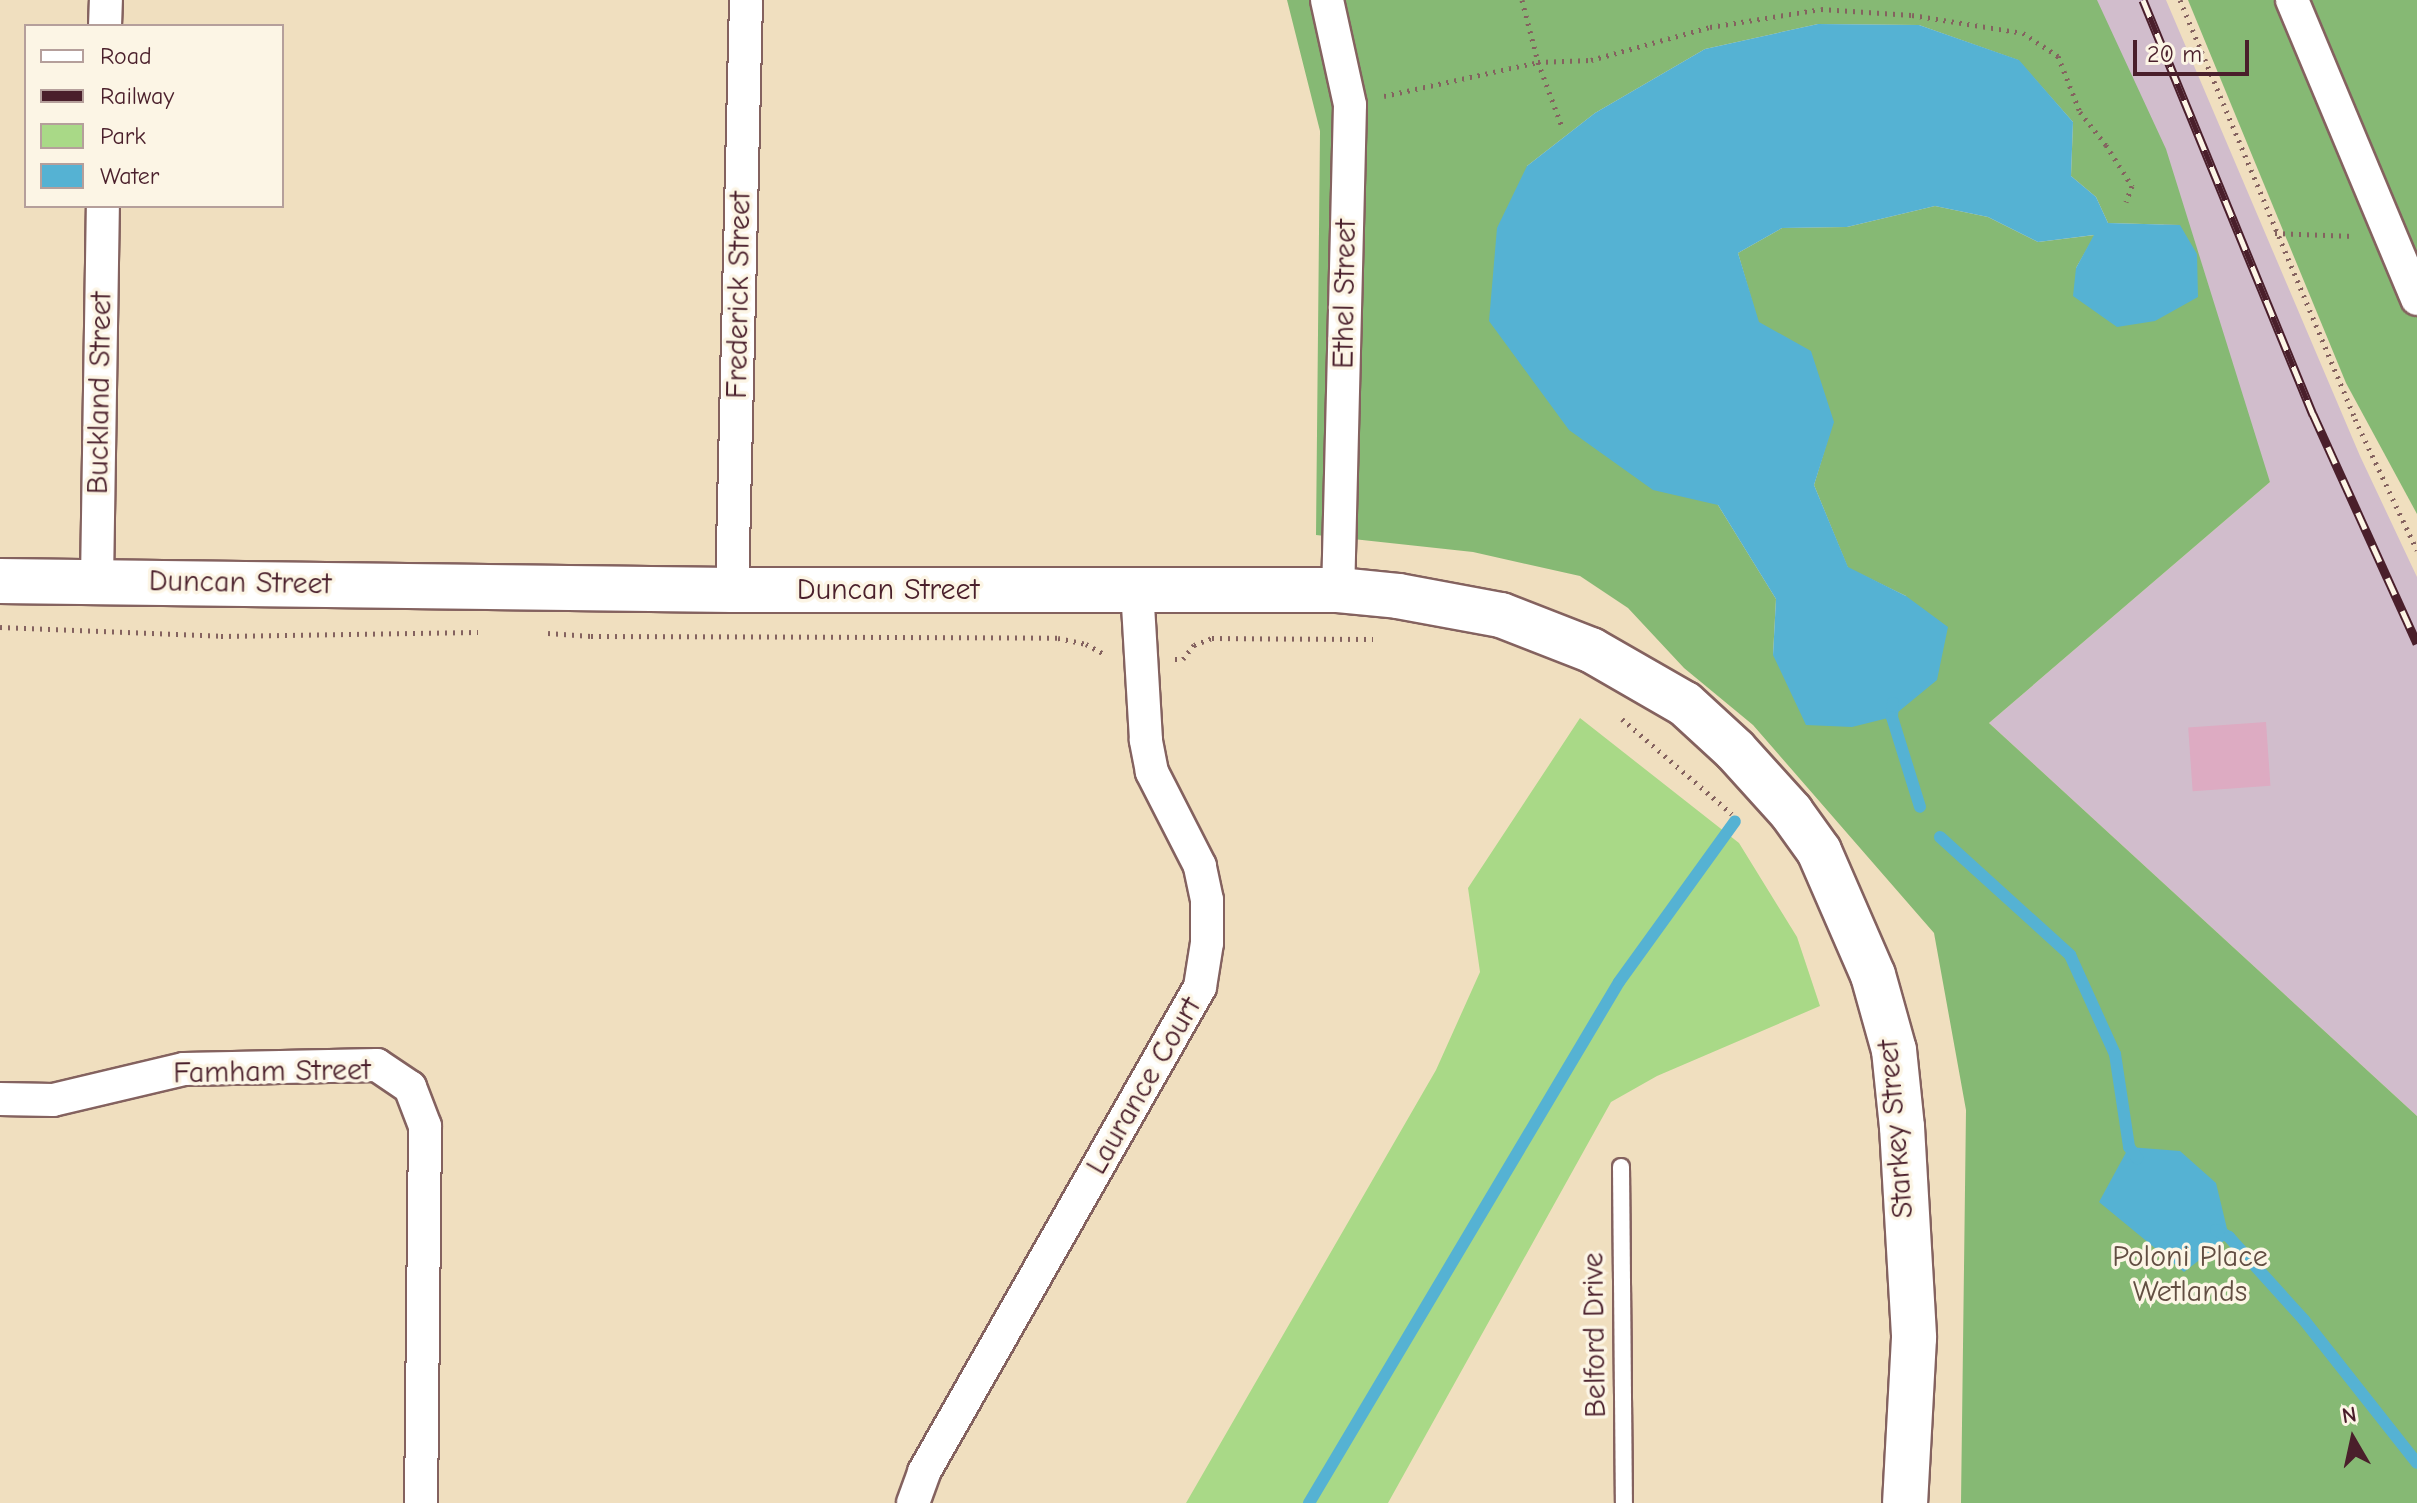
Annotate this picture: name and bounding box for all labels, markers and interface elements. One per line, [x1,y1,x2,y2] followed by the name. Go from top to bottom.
[24,24,284,208] legend
[2137,24,2253,74] scale bar
[2147,40,2202,68] text: 20 m
[100,42,152,70] text: Road
[100,82,174,110] text: Railway
[100,122,146,150] text: Park
[100,162,159,190] text: Water
[719,191,759,399] street label: Frederick Street
[1326,219,1364,369] street label: Ethel Street
[80,291,120,495] street label: Buckland Street
[148,563,332,603] street label: Duncan Street
[797,572,979,608] street label: Duncan Street
[1079,991,1209,1181] street label: Laurance Court
[1870,1038,1922,1220] street label: Starkey Street
[173,1052,371,1092] street label: Famham Street
[2112,1239,2268,1310] park label: Poloni Place Wetlands
[1576,1252,1614,1418] street label: Belford Drive
[2313,1399,2393,1479] north arrow
[2340,1401,2358,1429] text: N

